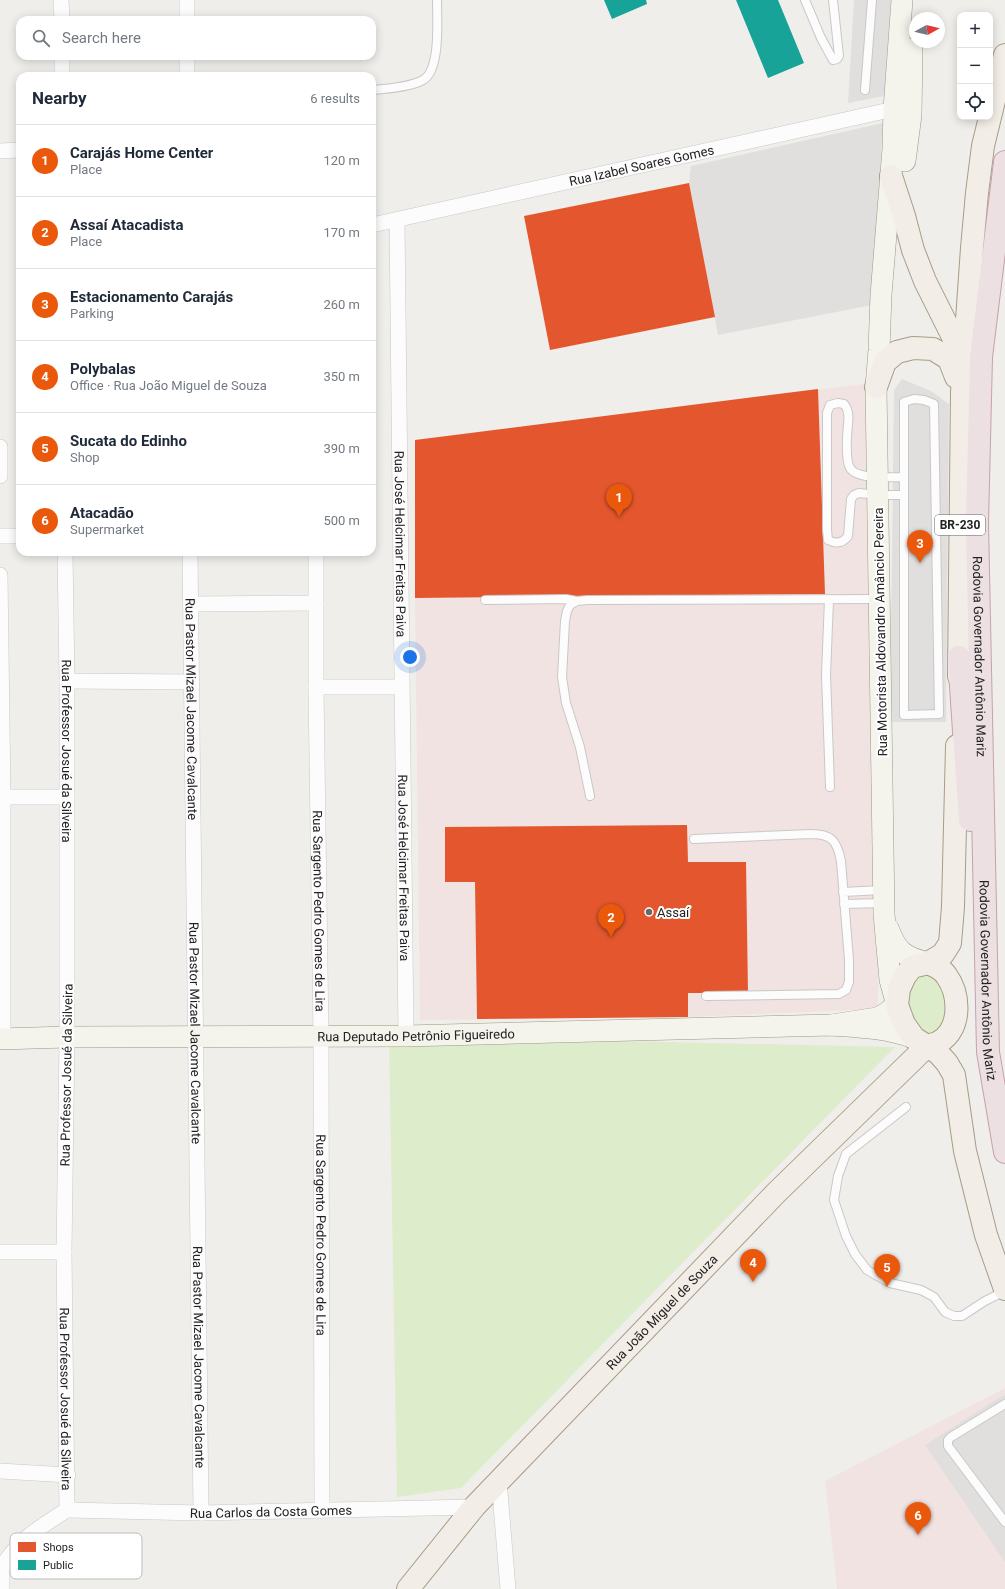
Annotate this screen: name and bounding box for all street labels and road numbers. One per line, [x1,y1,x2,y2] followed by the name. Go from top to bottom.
[568,142,716,189] street label: Rua Izabel Soares Gomes
[392,451,409,637] street label: Rua José Helcimar Freitas Paiva
[871,507,890,757] street label: Rua Motorista Aldovandro Amâncio Pereira
[935,515,985,535] road number: BR-230
[970,556,989,758] street label: Rodovia Governador Antônio Mariz
[183,598,200,820] street label: Rua Pastor Mizael Jacome Cavalcante
[59,659,74,843] street label: Rua Professor Josué da Silveira
[395,774,412,961] street label: Rua José Helcimar Freitas Paiva
[310,810,328,1012] street label: Rua Sargento Pedro Gomes de Lira
[976,880,1000,1082] street label: Rodovia Governador Antônio Mariz
[186,922,204,1144] street label: Rua Pastor Mizael Jacome Cavalcante
[57,983,76,1167] street label: Rua Professor Josué da Silveira
[317,1026,515,1044] street label: Rua Deputado Petrônio Figueiredo
[313,1134,329,1336] street label: Rua Sargento Pedro Gomes de Lira
[190,1246,207,1468] street label: Rua Pastor Mizael Jacome Cavalcante
[603,1252,721,1373] street label: Rua João Miguel de Souza
[57,1307,74,1491] street label: Rua Professor Josué da Silveira
[190,1503,352,1521] street label: Rua Carlos da Costa Gomes

